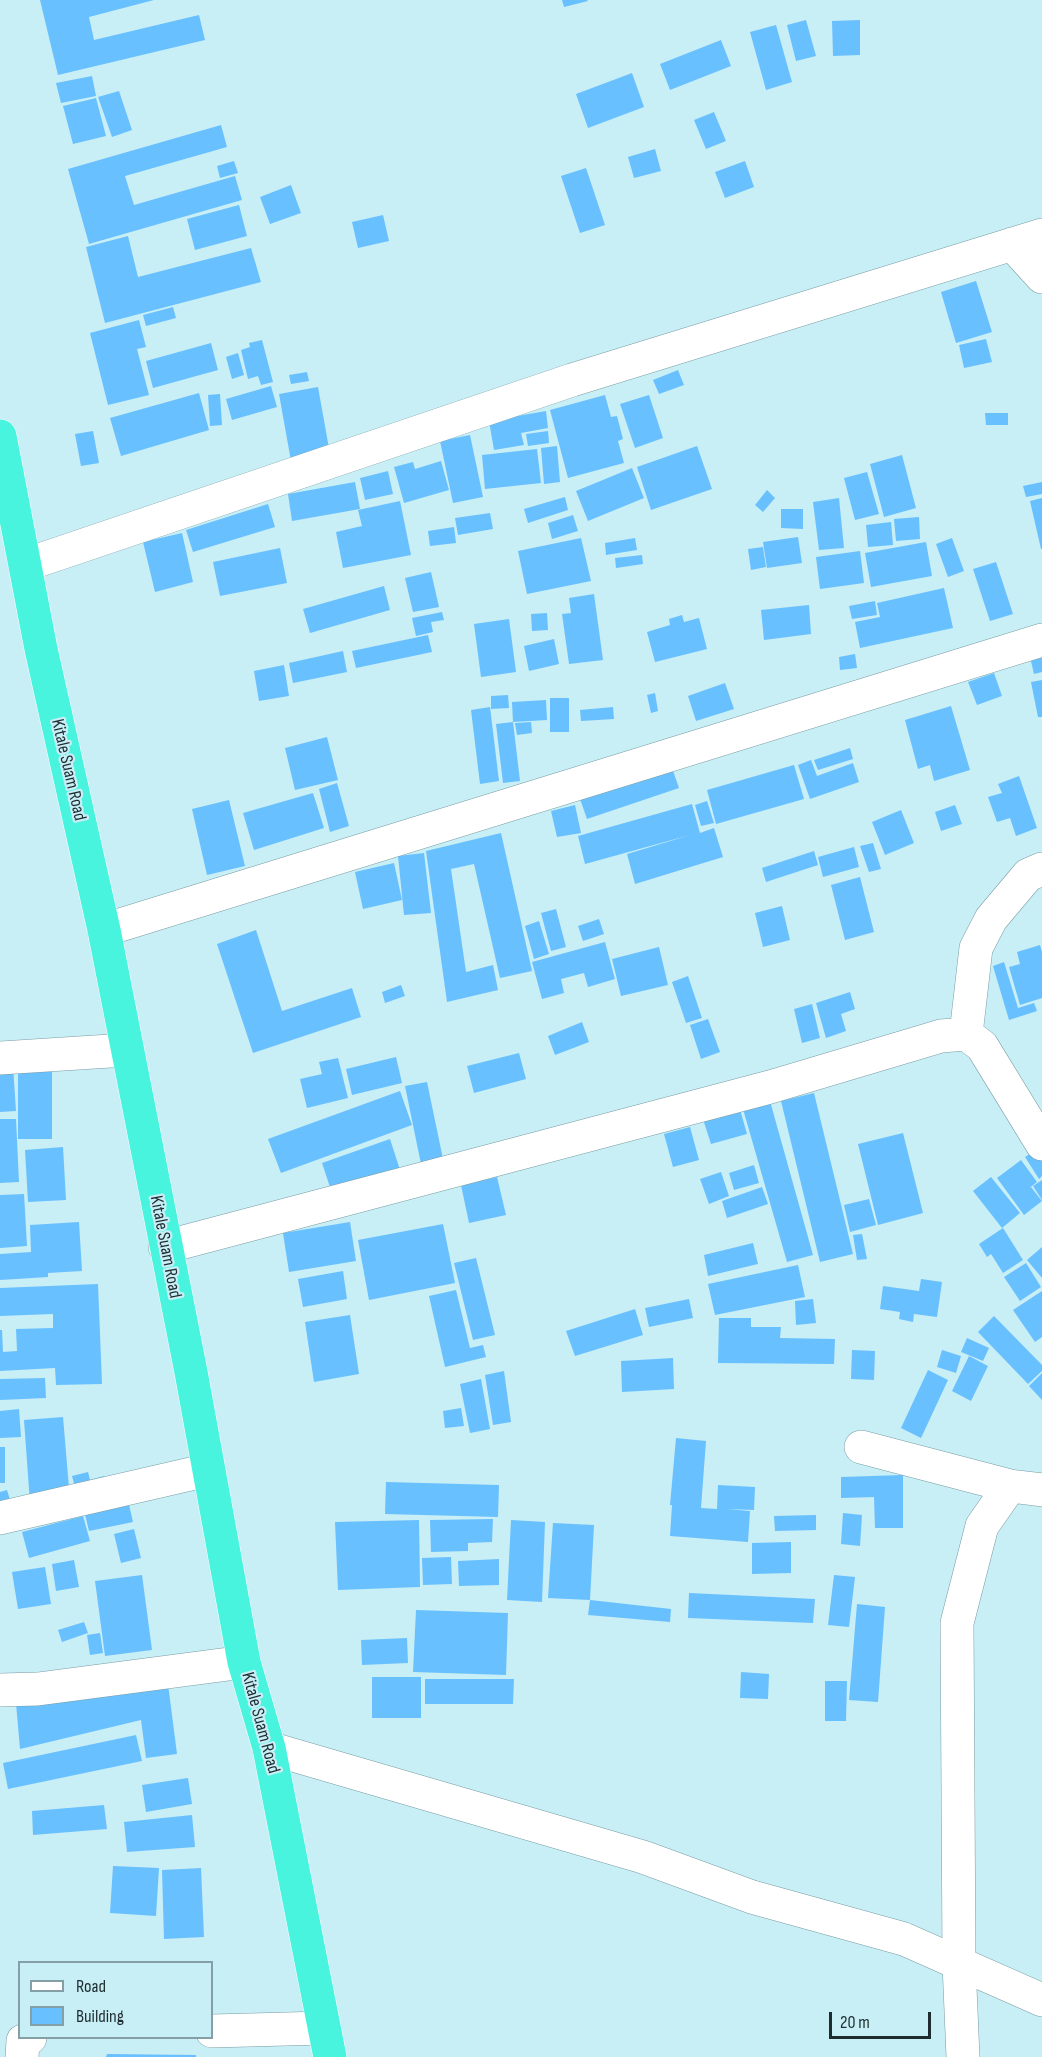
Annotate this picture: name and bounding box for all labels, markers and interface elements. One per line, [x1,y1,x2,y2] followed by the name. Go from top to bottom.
[46,717,90,823] street label: Kitale Suam Road
[144,1194,186,1300] street label: Kitale Suam Road
[236,1670,284,1776] street label: Kitale Suam Road
[18,1961,213,2039] legend
[76,1976,106,1997] text: Road
[832,2000,934,2038] scale bar
[76,2006,124,2027] text: Building
[840,2012,870,2033] text: 20 m

